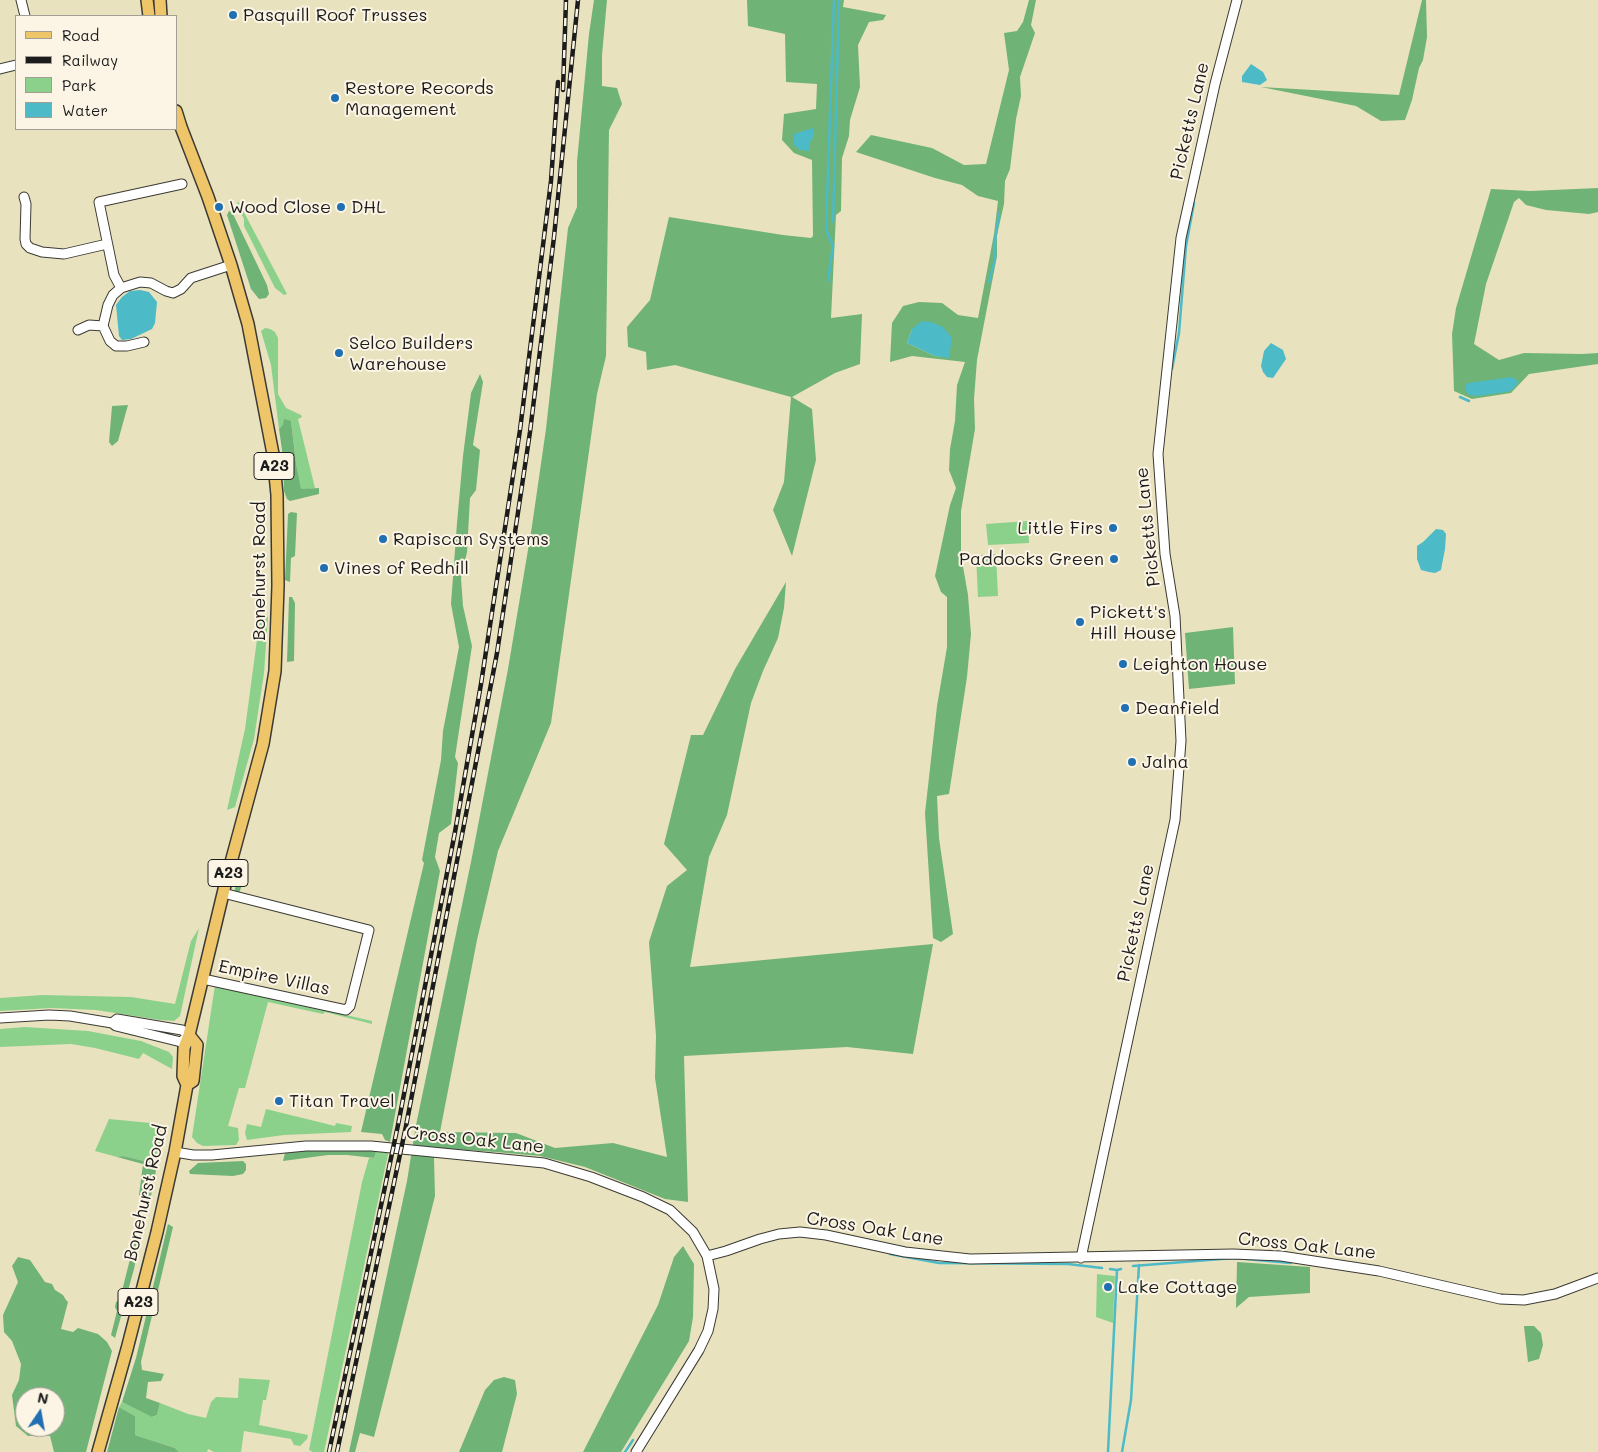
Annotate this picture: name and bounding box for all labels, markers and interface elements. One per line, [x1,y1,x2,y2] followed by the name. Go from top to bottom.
[243,4,428,26] place label: Pasquill Roof Trusses
[227,9,239,21] marker: Pasquill Roof Trusses
[15,15,178,130] legend
[62,25,99,45] text: Road
[62,50,118,70] text: Railway
[1166,60,1214,182] street label: Picketts Lane
[62,75,96,95] text: Park
[345,77,494,120] place label: Restore Records Management
[329,92,341,104] marker: Restore Records Management
[62,100,108,120] text: Water
[229,196,331,218] place label: Wood Close
[351,196,386,218] place label: DHL
[213,201,225,213] marker: Wood Close
[335,201,347,213] marker: DHL
[349,332,473,374] place label: Selco Builders Warehouse
[333,347,345,359] marker: Selco Builders Warehouse
[254,452,294,480] road number: A23
[1131,466,1165,588] street label: Picketts Lane
[248,501,270,641] street label: Bonehurst Road
[1017,517,1103,539] place label: Little Firs
[1107,522,1119,534] marker: Little Firs
[393,528,549,550] place label: Rapiscan Systems
[377,533,389,545] marker: Rapiscan Systems
[959,548,1104,570] place label: Paddocks Green
[1108,553,1120,565] marker: Paddocks Green
[334,557,469,579] place label: Vines of Redhill
[318,562,330,574] marker: Vines of Redhill
[1090,601,1176,644] place label: Pickett's Hill House
[1074,616,1086,628] marker: Pickett's Hill House
[1133,653,1267,675] place label: Leighton House
[1117,658,1129,670] marker: Leighton House
[1135,697,1219,719] place label: Deanfield
[1119,702,1131,714] marker: Deanfield
[1142,751,1189,773] place label: Jalna
[1126,756,1138,768] marker: Jalna
[208,860,248,886] road number: A23
[1113,862,1159,984] street label: Picketts Lane
[216,956,332,1000] street label: Empire Villas
[289,1090,395,1112] place label: Titan Travel
[273,1095,285,1107] marker: Titan Travel
[405,1122,545,1158] street label: Cross Oak Lane
[120,1123,172,1263] street label: Bonehurst Road
[805,1208,945,1250] street label: Cross Oak Lane
[1237,1228,1377,1264] street label: Cross Oak Lane
[1118,1276,1237,1298] place label: Lake Cottage
[1102,1281,1114,1293] marker: Lake Cottage
[118,1288,158,1315] road number: A23
[15,1387,65,1437] north arrow
[36,1387,50,1408] text: N

